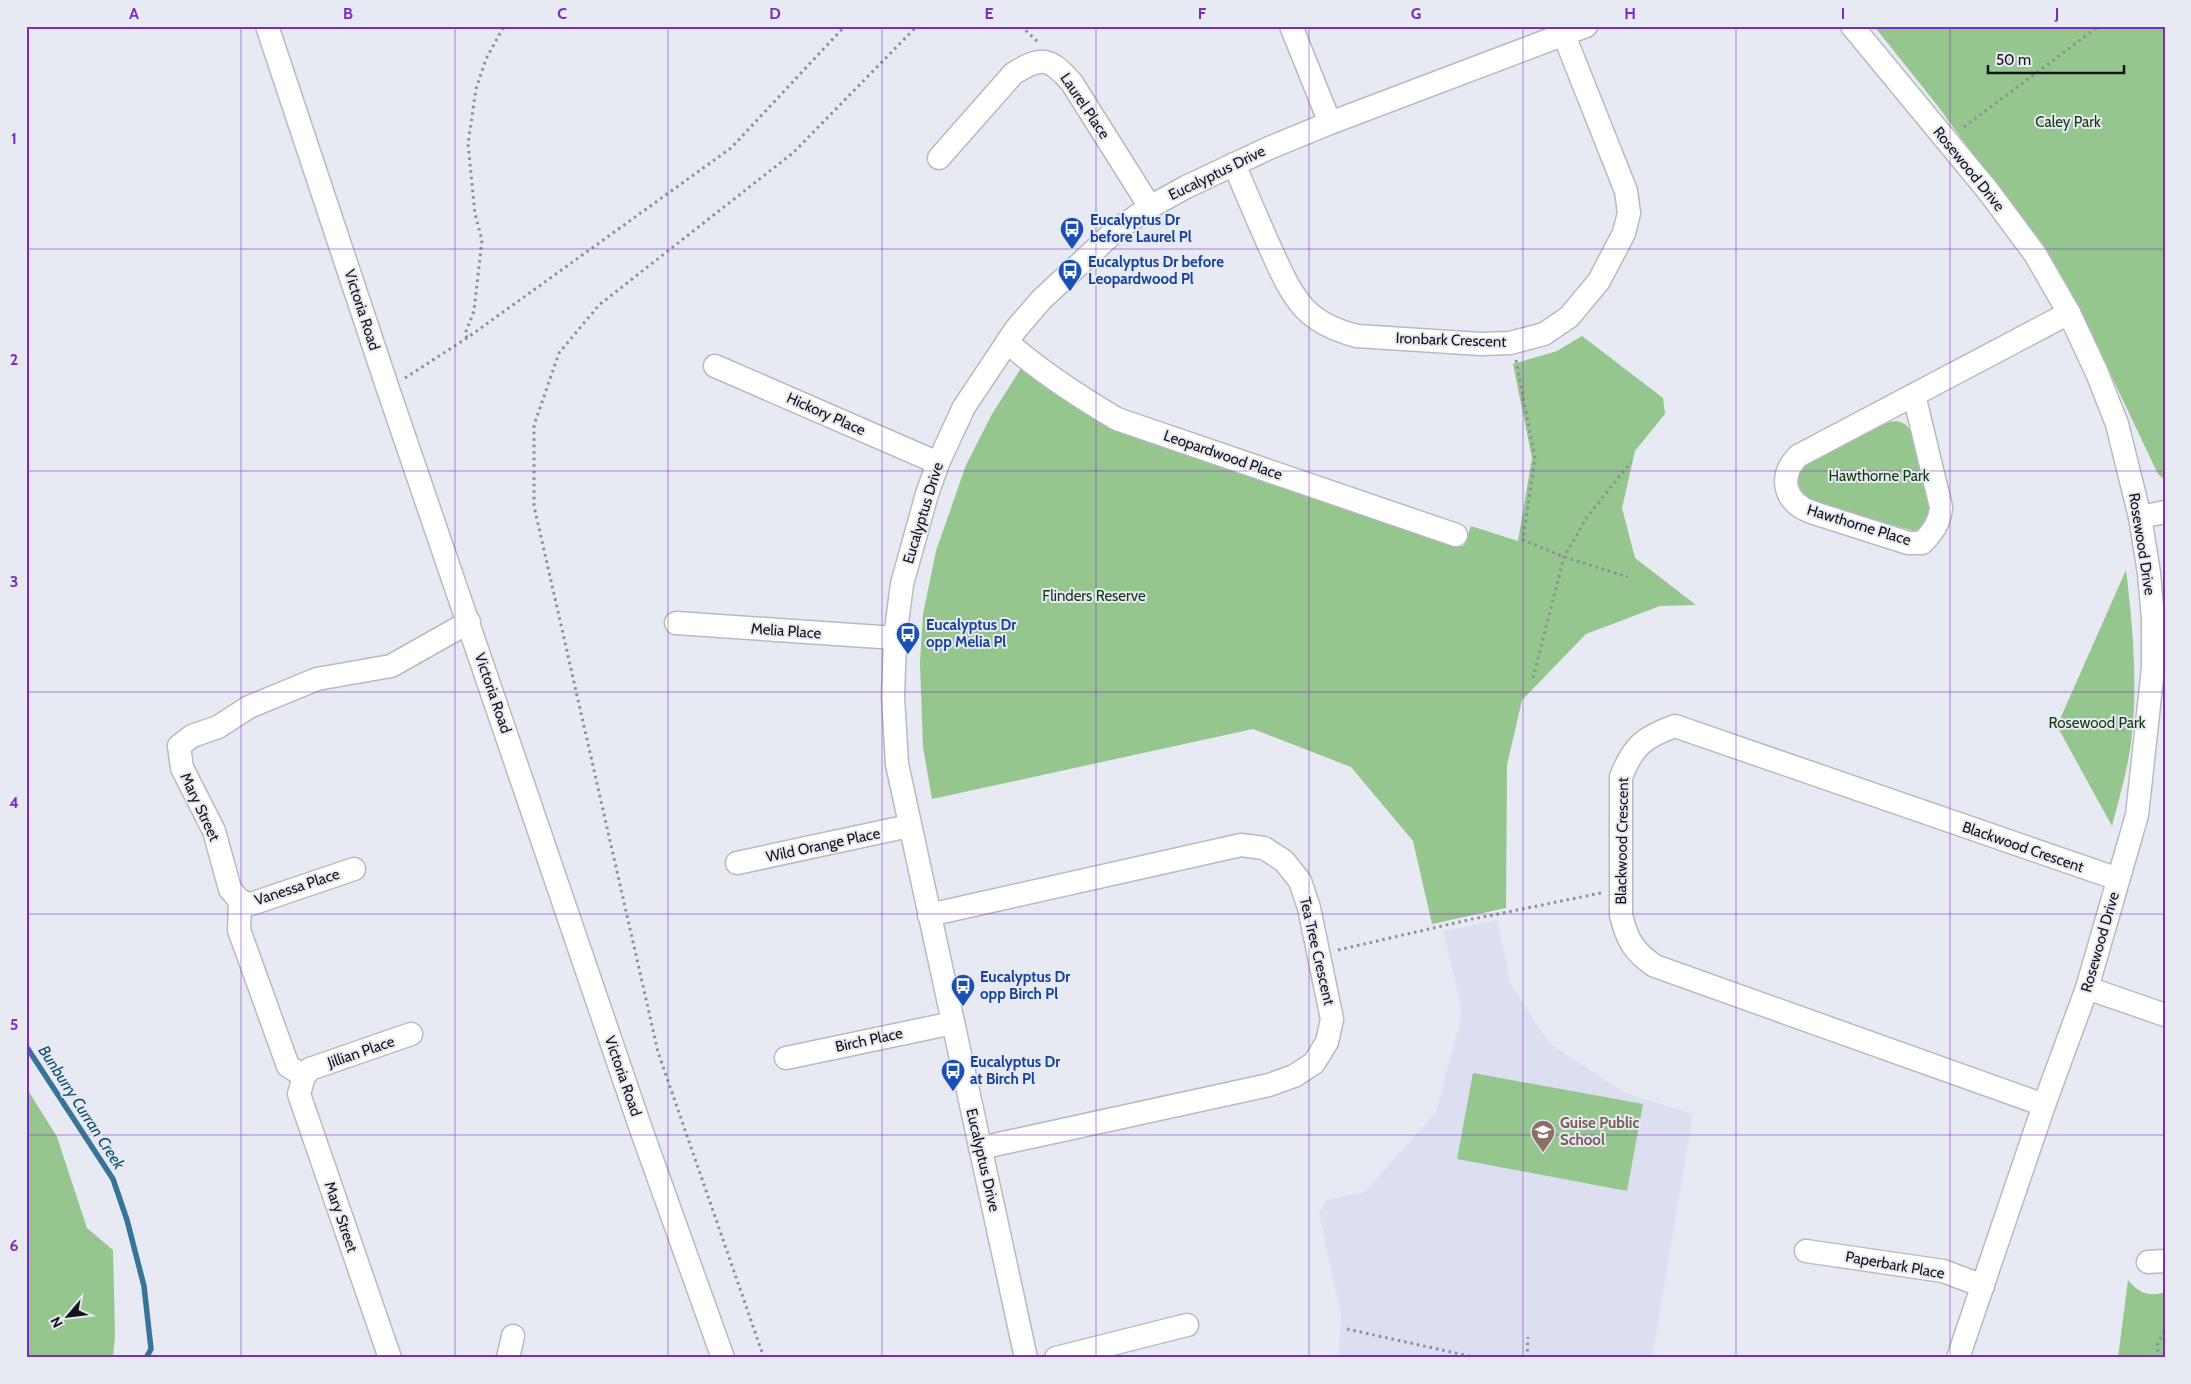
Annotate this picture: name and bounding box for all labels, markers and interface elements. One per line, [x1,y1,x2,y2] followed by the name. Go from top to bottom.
[129,4,139,23] text: A
[343,4,353,23] text: B
[557,4,567,23] text: C
[769,4,781,23] text: D
[984,4,994,23] text: E
[1198,4,1207,23] text: F
[1411,4,1421,23] text: G
[1624,4,1636,23] text: H
[1841,4,1845,23] text: I
[2054,4,2059,23] text: J
[1988,42,2125,74] scale bar
[1996,51,2031,69] text: 50 m
[1056,70,1114,143] street label: Laurel Place
[2035,113,2101,131] park label: Caley Park
[1929,123,2009,215] street label: Rosewood Drive
[11,129,17,148] text: 1
[1166,142,1269,204] street label: Eucalyptus Drive
[1090,211,1192,246] place label: Eucalyptus Dr before Laurel Pl
[1059,216,1085,250] bus stop icon: Eucalyptus Dr before Laurel Pl
[1088,253,1224,288] place label: Eucalyptus Dr before Leopardwood Pl
[1057,258,1083,292] bus stop icon: Eucalyptus Dr before Leopardwood Pl
[340,267,384,353] street label: Victoria Road
[1395,329,1507,351] street label: Ironbark Crescent
[10,350,18,369] text: 2
[784,389,869,440] street label: Hickory Place
[1161,426,1285,484] street label: Leopardwood Place
[899,460,947,566] street label: Eucalyptus Drive
[1829,467,1930,485] park label: Hawthorne Park
[2125,491,2159,597] street label: Rosewood Drive
[1805,501,1913,549] street label: Hawthorne Place
[10,572,18,591] text: 3
[1042,587,1146,605] park label: Flinders Reserve
[926,616,1016,651] place label: Eucalyptus Dr opp Melia Pl
[750,620,822,642] street label: Melia Place
[895,621,921,655] bus stop icon: Eucalyptus Dr opp Melia Pl
[471,650,515,736] street label: Victoria Road
[2049,714,2146,732] park label: Rosewood Park
[176,770,224,844] street label: Mary Street
[1612,777,1632,905] street label: Blackwood Crescent
[9,793,19,812] text: 4
[1960,818,2086,876] street label: Blackwood Crescent
[764,824,882,866] street label: Wild Orange Place
[252,865,342,909] street label: Vanessa Place
[2077,889,2123,994] street label: Rosewood Drive
[1296,895,1338,1007] street label: Tea Tree Crescent
[980,968,1070,1003] place label: Eucalyptus Dr opp Birch Pl
[950,973,976,1007] bus stop icon: Eucalyptus Dr opp Birch Pl
[10,1015,18,1034] text: 5
[834,1024,905,1056] street label: Birch Place
[324,1032,397,1072] street label: Jillian Place
[601,1033,645,1119] street label: Victoria Road
[34,1042,129,1174] water label: Bunburry Curran Creek
[970,1053,1060,1088] place label: Eucalyptus Dr at Birch Pl
[940,1058,966,1092] bus stop icon: Eucalyptus Dr at Birch Pl
[962,1107,1004,1214] street label: Eucalyptus Drive
[1560,1114,1639,1149] place label: Guise Public School
[1530,1119,1556,1153] school or university icon: Guise Public School
[321,1179,361,1255] street label: Mary Street
[10,1236,19,1255] text: 6
[1844,1247,1946,1283] street label: Paperbark Place
[42,1292,92,1342] north arrow
[46,1314,67,1331] text: N

